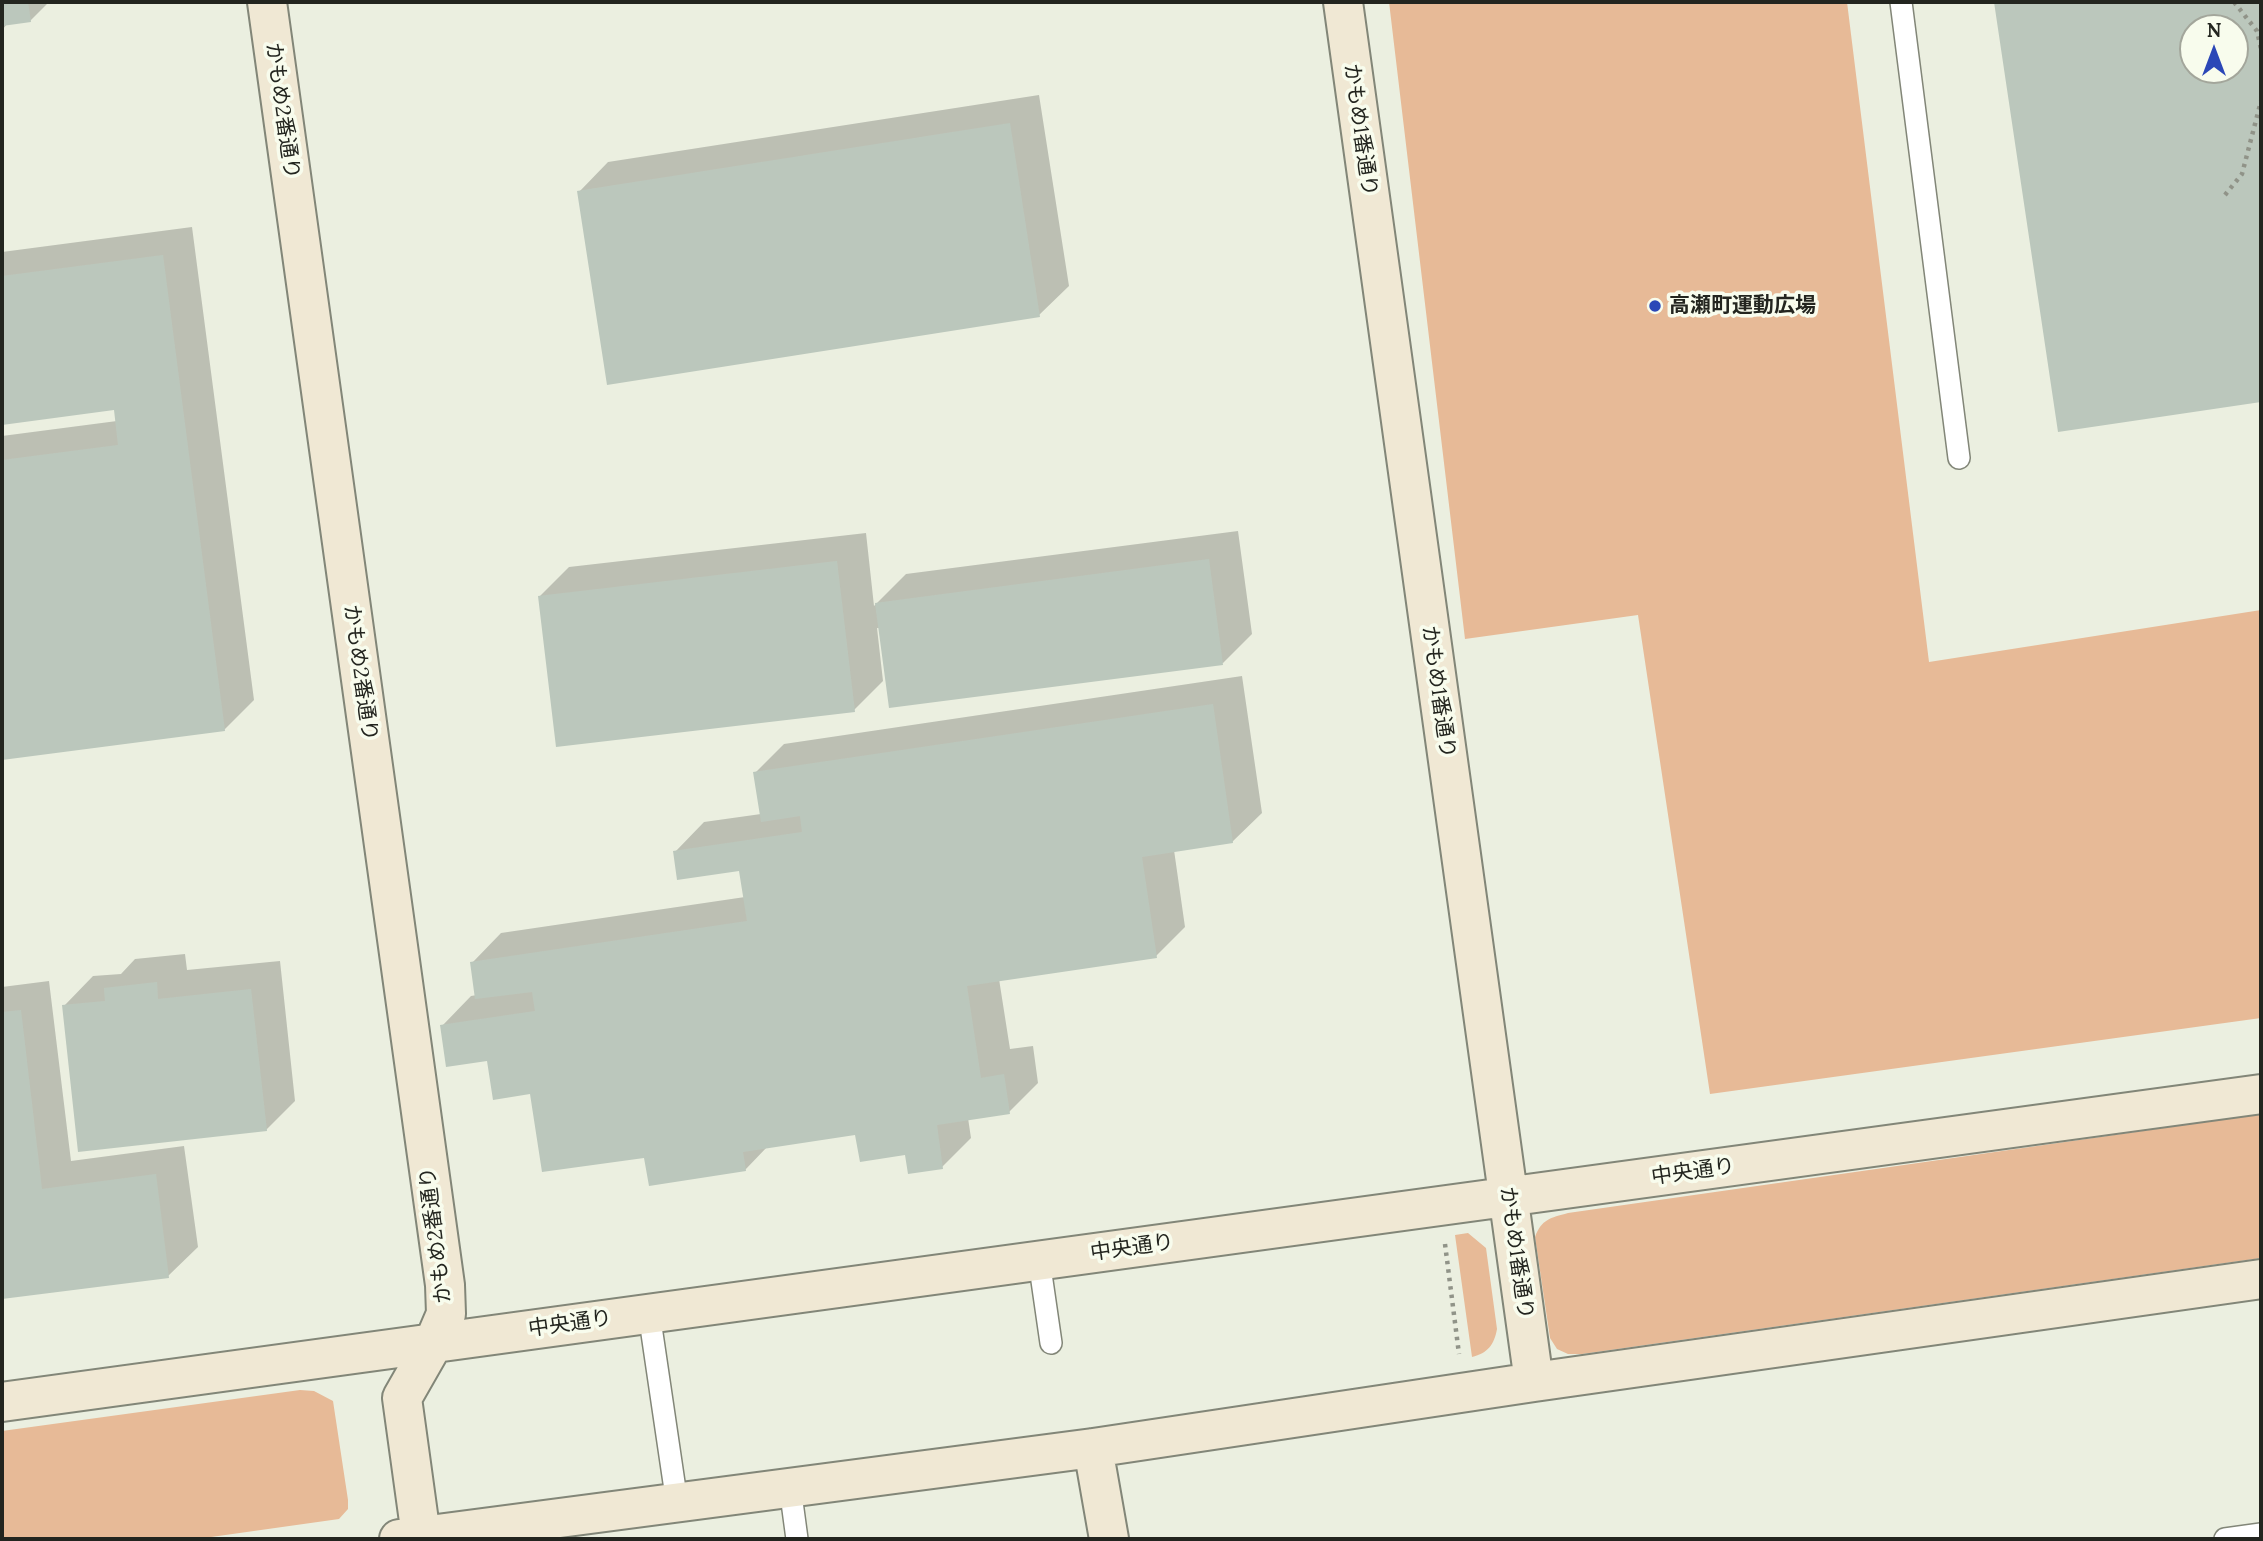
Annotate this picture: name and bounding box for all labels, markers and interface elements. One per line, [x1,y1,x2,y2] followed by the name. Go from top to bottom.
[2179,14,2249,84] north arrow
[2207,18,2221,42] text: N
[260,41,304,181] street label: かもめ2番通り
[1338,62,1382,198] street label: かもめ1番通り
[1669,293,1816,319] place label: 高瀬町運動広場
[1647,298,1663,314] marker: 高瀬町運動広場
[338,603,382,743] street label: かもめ2番通り
[1416,624,1460,760] street label: かもめ1番通り
[1650,1154,1736,1190] street label: 中央通り
[415,1165,457,1305] street label: かもめ2番通り
[1494,1185,1538,1321] street label: かもめ1番通り
[1089,1230,1175,1266] street label: 中央通り
[527,1306,613,1342] street label: 中央通り

